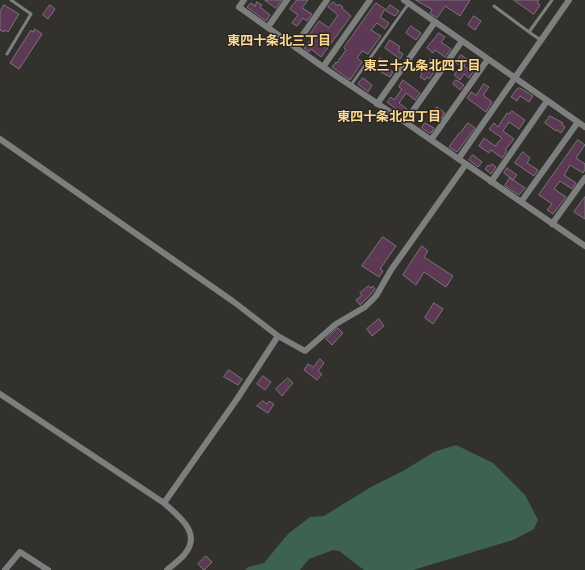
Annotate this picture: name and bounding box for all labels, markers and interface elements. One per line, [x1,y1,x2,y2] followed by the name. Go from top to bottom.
[227,33,331,49] district label: 東四十条北三丁目
[364,58,480,74] district label: 東三十九条北四丁目
[337,109,441,125] district label: 東四十条北四丁目

